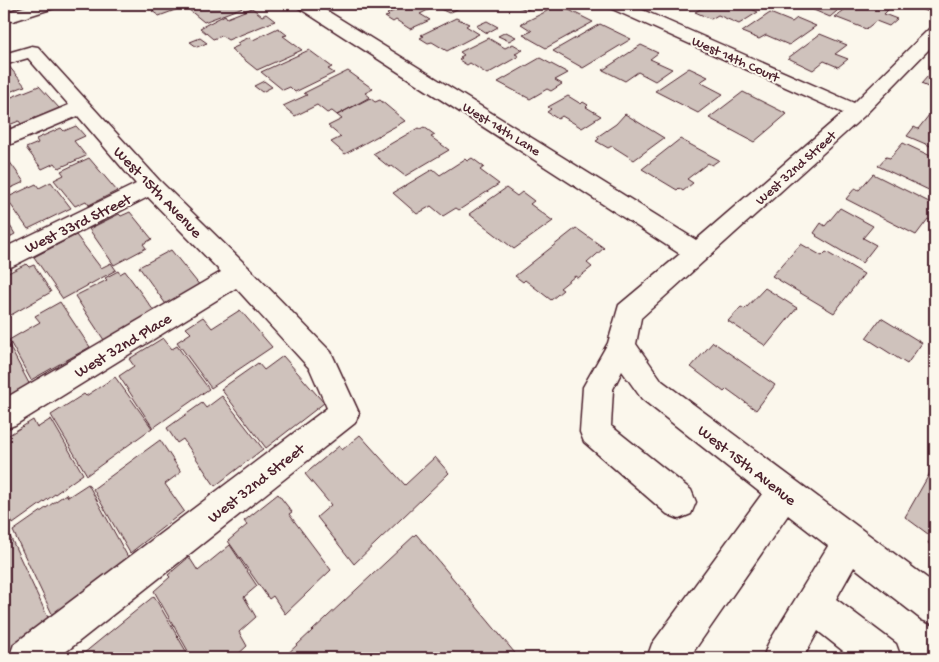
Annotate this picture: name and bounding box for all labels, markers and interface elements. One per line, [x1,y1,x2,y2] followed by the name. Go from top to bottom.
[688,33,783,88] street label: West 14th Court
[458,99,544,161] street label: West 14th Lane
[753,127,842,210] street label: West 32nd Street
[108,144,206,244] street label: West 15th Avenue
[22,191,136,259] street label: West 33rd Street
[72,310,176,383] street label: West 32nd Place
[693,422,800,512] street label: West 15th Avenue
[205,440,311,528] street label: West 32nd Street

